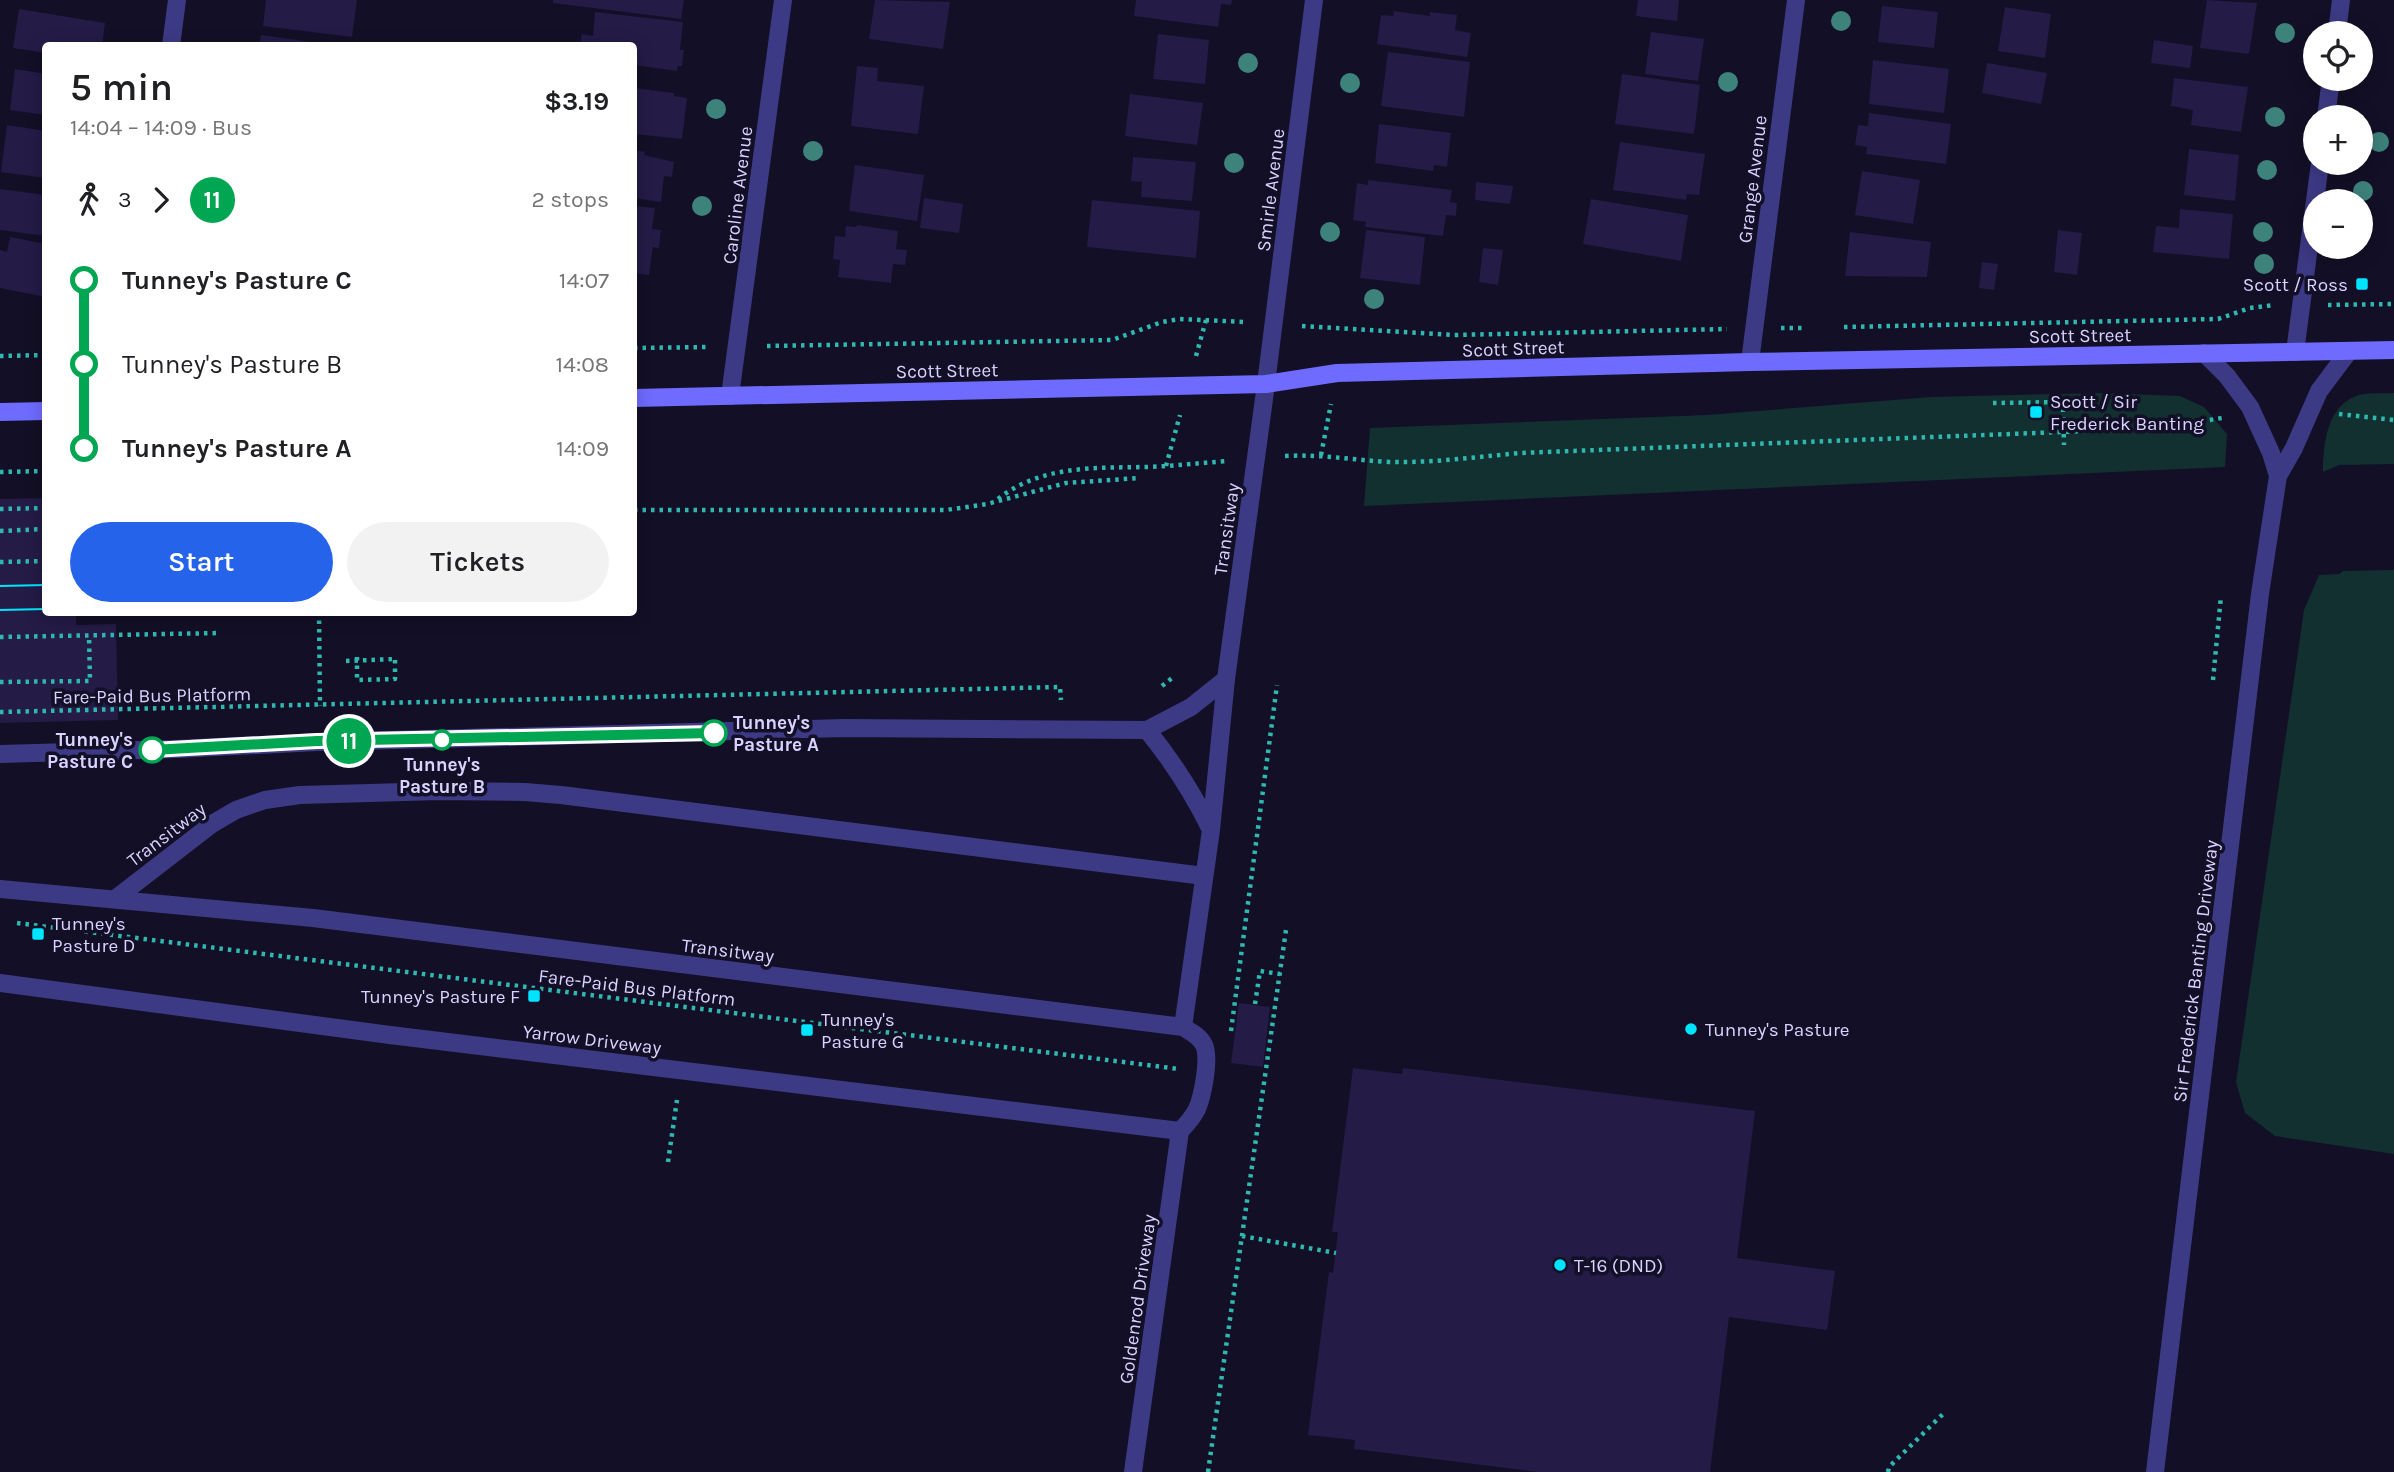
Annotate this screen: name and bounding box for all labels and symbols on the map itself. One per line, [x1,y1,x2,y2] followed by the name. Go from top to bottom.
[1734,114,1772,244] street label: Grange Avenue
[719,125,757,265] street label: Caroline Avenue
[1253,127,1289,253] street label: Smirle Avenue
[2243,274,2348,296] place label: Scott / Ross
[2354,276,2370,292] marker: Scott / Ross
[2029,324,2132,348] street label: Scott Street
[1461,336,1565,362] street label: Scott Street
[896,359,999,383] street label: Scott Street
[2050,391,2204,435] place label: Scott / Sir Frederick Banting
[2028,404,2044,420] marker: Scott / Sir Frederick Banting
[1210,482,1244,577] street label: Transitway
[53,683,251,709] street label: Fare-Paid Bus Platform
[733,712,819,756] place label: Tunney's Pasture A
[318,718,380,764] line badge: 11
[701,720,727,746] marker: Tunney's Pasture A
[47,729,133,773] place label: Tunney's Pasture C
[432,730,452,750] marker: Tunney's Pasture B
[139,737,165,763] marker: Tunney's Pasture C
[399,754,485,798] place label: Tunney's Pasture B
[123,798,210,872] street label: Transitway
[2169,838,2223,1104] street label: Sir Frederick Banting Driveway
[52,913,135,957] place label: Tunney's Pasture D
[30,926,46,942] marker: Tunney's Pasture D
[680,934,775,968] street label: Transitway
[537,965,737,1011] street label: Fare-Paid Bus Platform
[361,986,520,1008] place label: Tunney's Pasture F
[526,988,542,1004] marker: Tunney's Pasture F
[821,1009,904,1053] place label: Tunney's Pasture G
[1705,1019,1850,1041] place label: Tunney's Pasture
[521,1021,663,1059] street label: Yarrow Driveway
[1683,1021,1699,1037] marker: Tunney's Pasture
[799,1022,815,1038] marker: Tunney's Pasture G
[1115,1213,1161,1385] street label: Goldenrod Driveway
[1574,1255,1663,1277] place label: T-16 (DND)
[1552,1257,1568,1273] marker: T-16 (DND)

